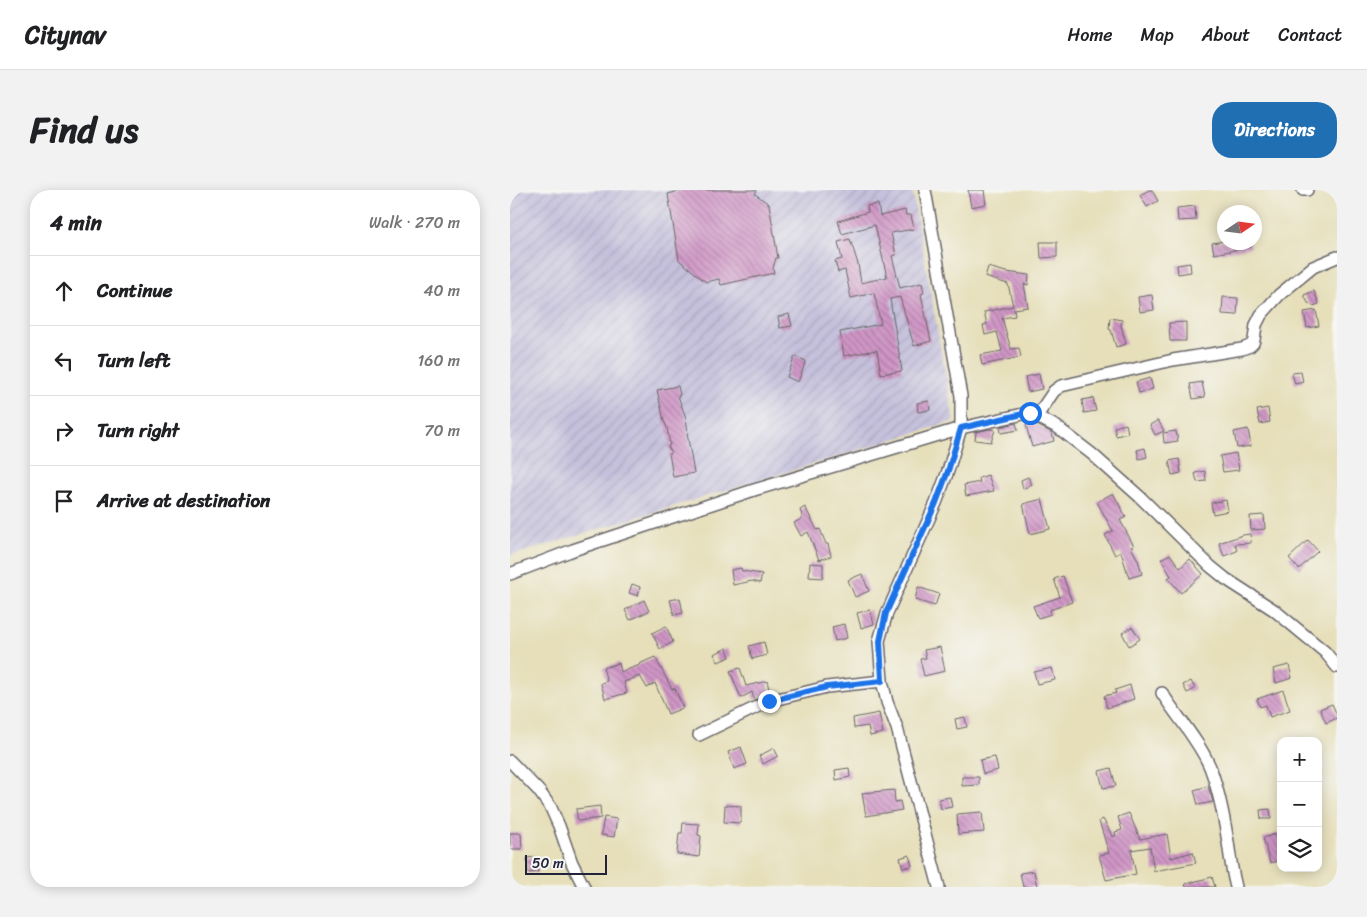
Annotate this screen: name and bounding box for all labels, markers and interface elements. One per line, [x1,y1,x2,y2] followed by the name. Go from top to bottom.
[25,14,106,56] text: Citynav
[1068,19,1113,51] text: Home
[1141,19,1174,51] text: Map
[1202,19,1250,51] text: About
[1278,19,1342,51] text: Contact
[30,99,138,161] text: Find us
[1212,102,1337,158] button: Directions
[50,204,102,242] text: 4 min
[1217,205,1262,250] north arrow
[369,208,460,237] text: Walk · 270 m
[97,274,173,307] text: Continue
[423,276,460,305] text: 40 m
[50,277,78,305] icon: ahead
[97,344,170,377] text: Turn left
[417,346,460,375] text: 160 m
[50,347,78,375] icon: left
[1019,402,1042,425] route start
[97,414,179,447] text: Turn right
[424,416,460,445] text: 70 m
[50,417,78,445] icon: right
[97,484,270,517] text: Arrive at destination
[50,487,78,515] icon: arrive
[758,690,781,713] route end
[1277,737,1322,872] map controls
[1277,737,1322,782] button: +
[1277,782,1322,827] button: −
[1277,827,1322,872] button: layers
[532,851,564,876] text: 50 m
[525,852,608,875] scale bar

